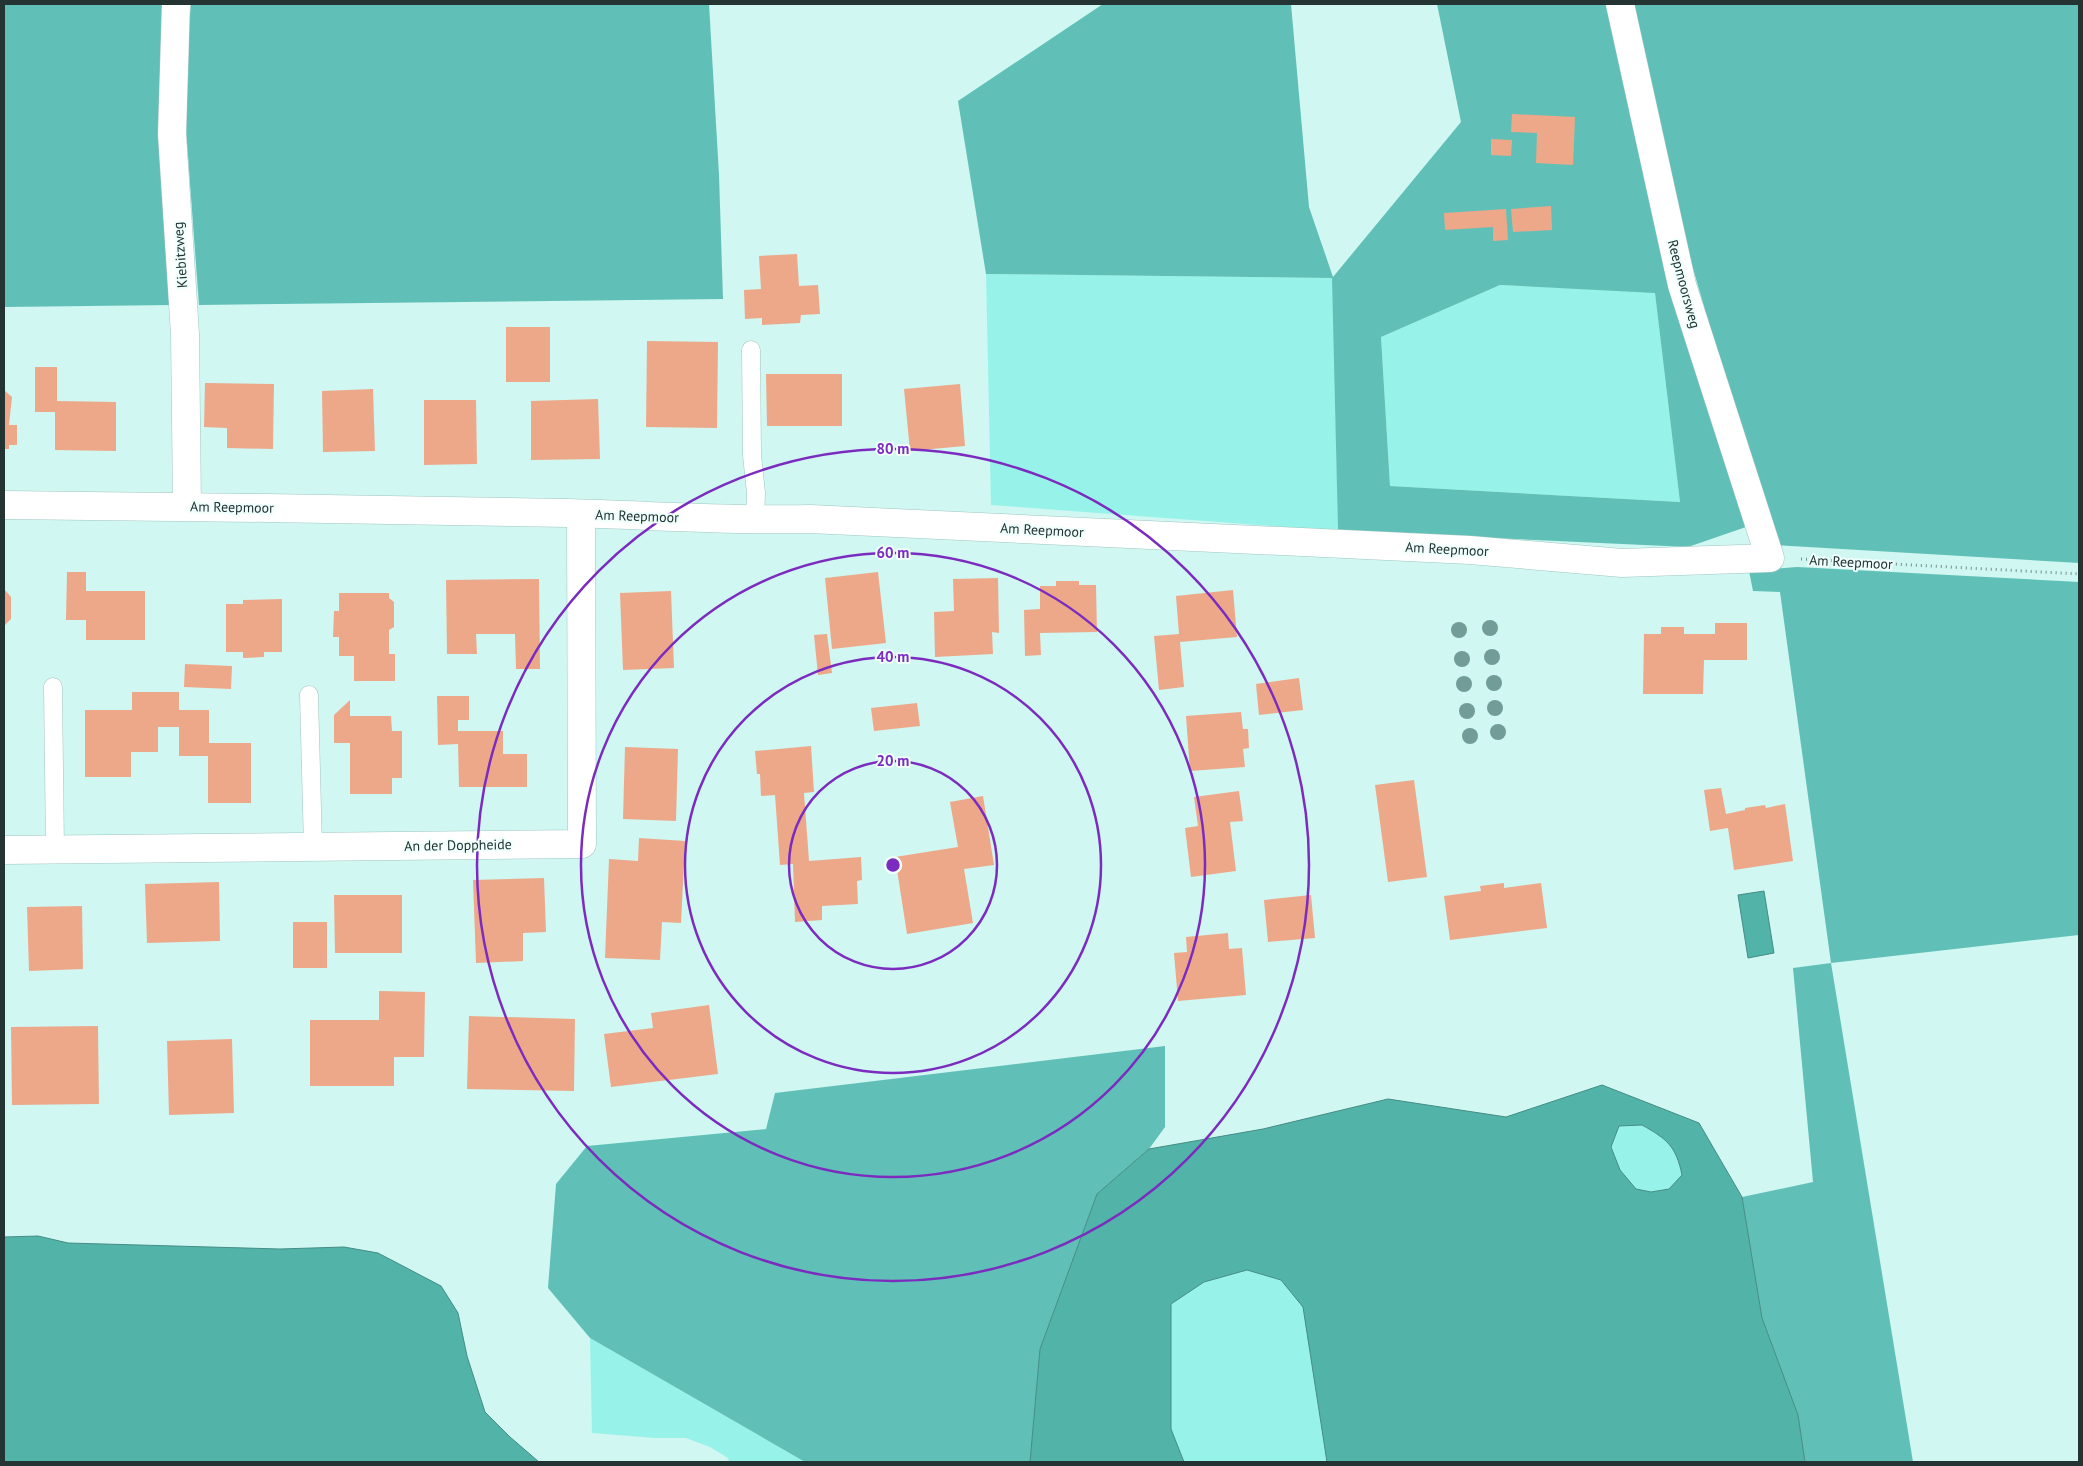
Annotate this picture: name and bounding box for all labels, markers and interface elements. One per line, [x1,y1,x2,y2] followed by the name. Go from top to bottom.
[169,221,191,289] street label: Kiebitzweg
[1664,238,1704,330] street label: Reepmoorsweg
[877,439,909,458] text: 80 m
[190,497,274,517] street label: Am Reepmoor
[595,506,679,526] street label: Am Reepmoor
[1000,519,1085,541] street label: Am Reepmoor
[1405,538,1490,560] street label: Am Reepmoor
[877,543,909,562] text: 60 m
[1809,551,1894,573] street label: Am Reepmoor
[877,647,909,666] text: 40 m
[877,751,909,770] text: 20 m
[404,835,512,855] street label: An der Doppheide
[884,856,902,874] centre of rings

